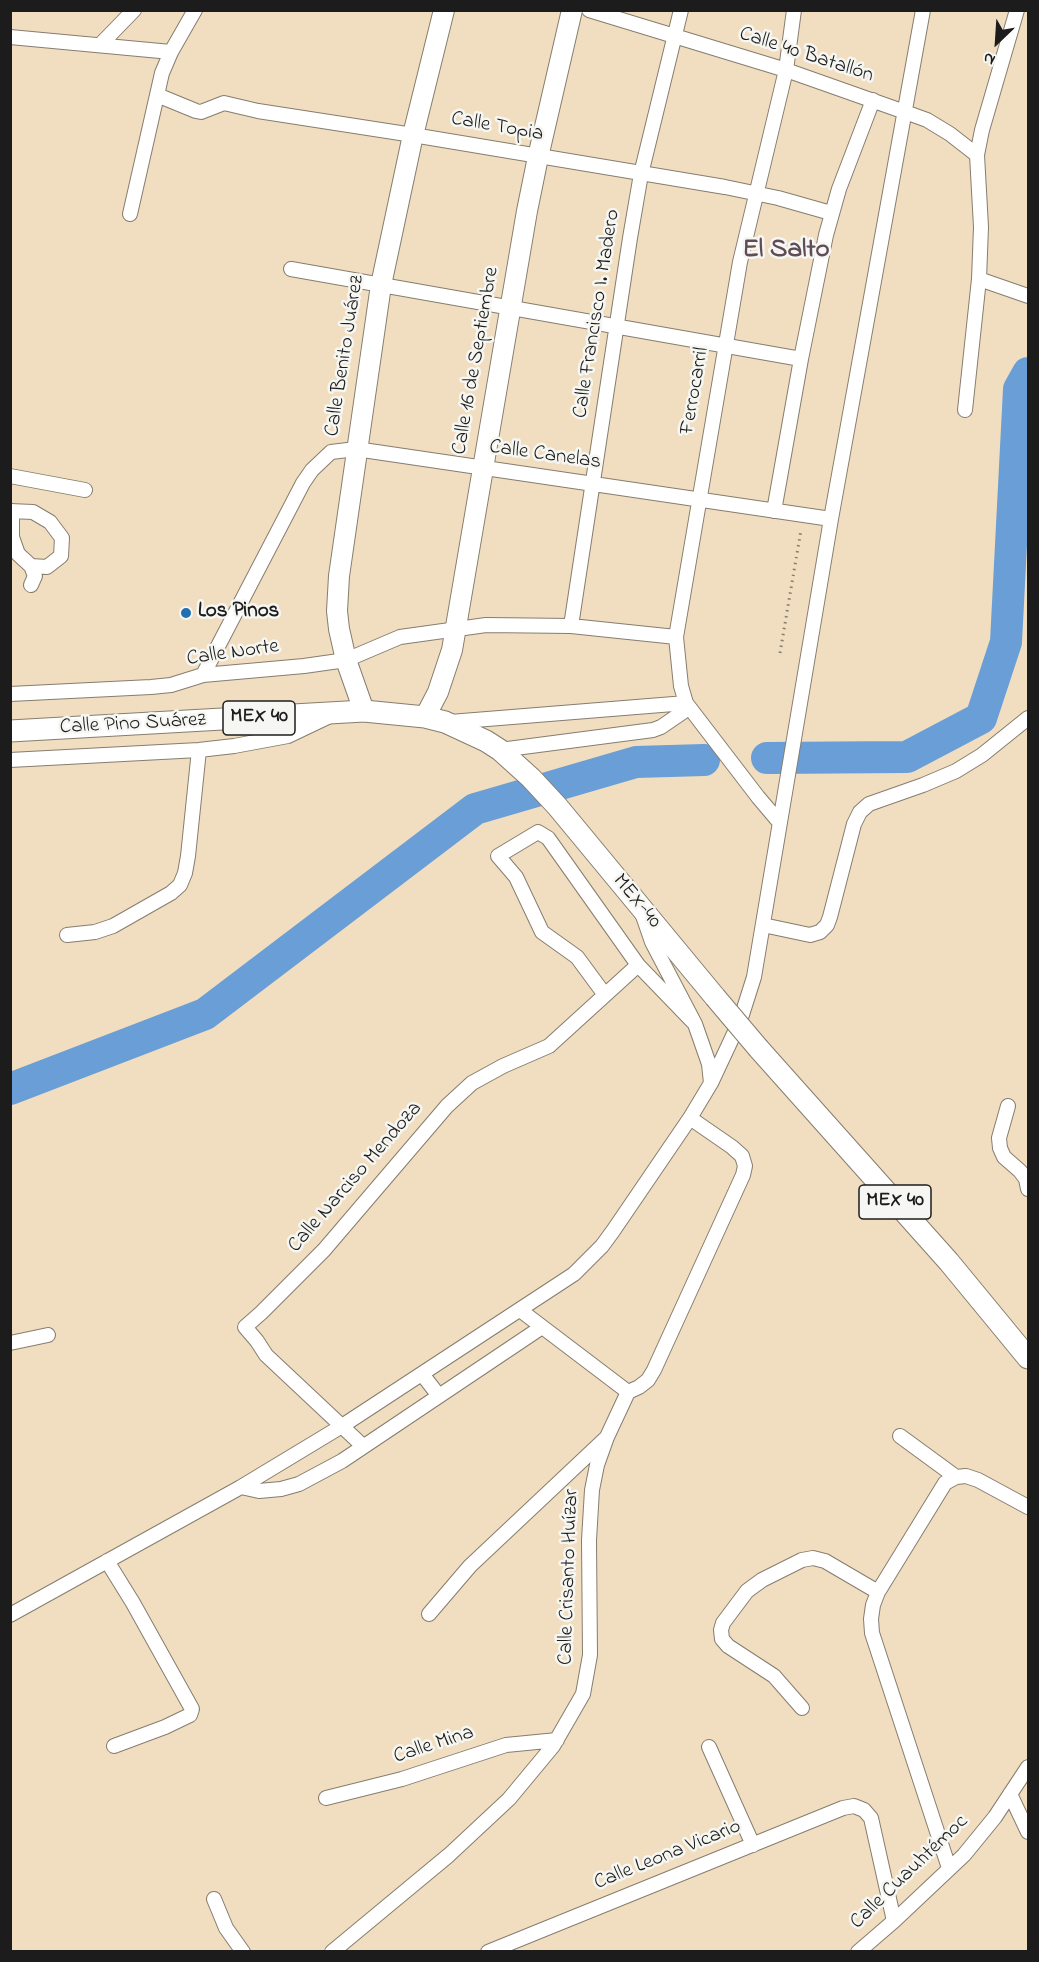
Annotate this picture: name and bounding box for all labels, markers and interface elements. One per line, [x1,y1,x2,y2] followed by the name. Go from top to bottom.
[967,12,1027,72] north arrow
[736,22,876,90] street label: Calle 40 Batallón
[979,45,999,71] text: N
[449,107,545,149] street label: Calle Topia
[569,208,627,420] street label: Calle Francisco I. Madero
[742,236,830,268] district label: El Salto
[448,265,506,457] street label: Calle 16 de Septiembre
[321,274,371,438] street label: Calle Benito Juárez
[676,346,716,436] street label: Ferrocarril
[487,436,603,476] street label: Calle Canelas
[198,600,279,626] place label: Los Pinos
[179,606,193,620] marker: Los Pinos
[185,635,281,673] street label: Calle Norte
[223,701,295,735] road number: MEX 40
[59,709,207,741] street label: Calle Pino Suárez
[606,870,666,934] street label: MEX-40
[284,1097,428,1259] street label: Calle Narciso Mendoza
[859,1185,931,1219] road number: MEX 40
[554,1488,586,1666] street label: Calle Crisanto Huízar
[391,1721,477,1771] street label: Calle Mina
[846,1810,974,1936] street label: Calle Cuauhtémoc
[591,1815,745,1897] street label: Calle Leona Vicario

